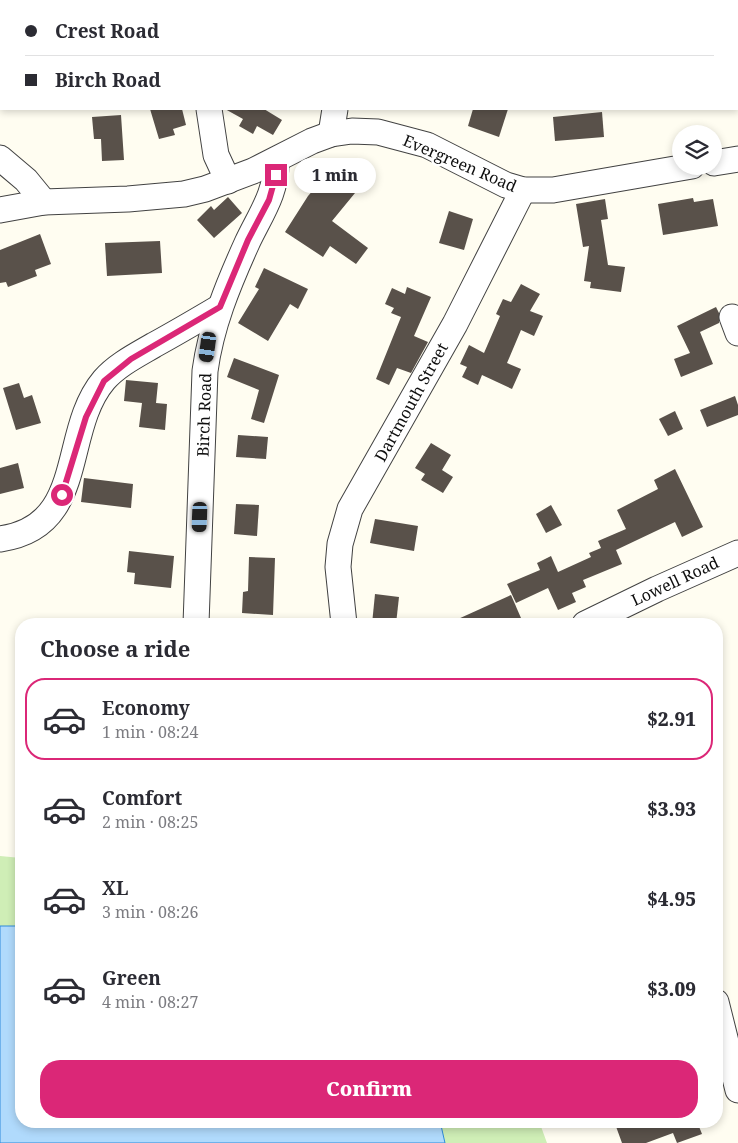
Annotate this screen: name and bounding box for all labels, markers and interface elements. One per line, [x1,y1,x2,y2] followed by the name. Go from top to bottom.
[55,18,159,44] text: Crest Road
[55,67,161,93] text: Birch Road
[672,125,722,175] map controls
[672,125,722,175] button: layers
[400,129,520,197] street label: Evergreen Road
[294,158,376,192] callout: 1 min
[265,164,287,186] route end
[312,164,358,186] text: 1 min
[198,331,217,363] car
[369,338,453,465] street label: Dartmouth Street
[192,373,216,457] street label: Birch Road
[51,484,73,506] route start
[191,502,208,532] car
[628,551,722,611] street label: Lowell Road
[40,633,190,663] text: Choose a ride
[102,695,190,721] text: Economy
[42,697,87,742] icon: car
[647,706,696,732] text: $2.91
[102,721,198,743] text: 1 min · 08:24
[102,785,182,811] text: Comfort
[42,787,87,832] icon: car
[647,796,696,822] text: $3.93
[102,811,198,833] text: 2 min · 08:25
[102,875,128,901] text: XL
[42,877,87,922] icon: car
[647,886,696,912] text: $4.95
[102,901,198,923] text: 3 min · 08:26
[102,965,161,991] text: Green
[42,967,87,1012] icon: car
[647,976,696,1002] text: $3.09
[102,991,198,1013] text: 4 min · 08:27
[40,1060,698,1118] button: Confirm

